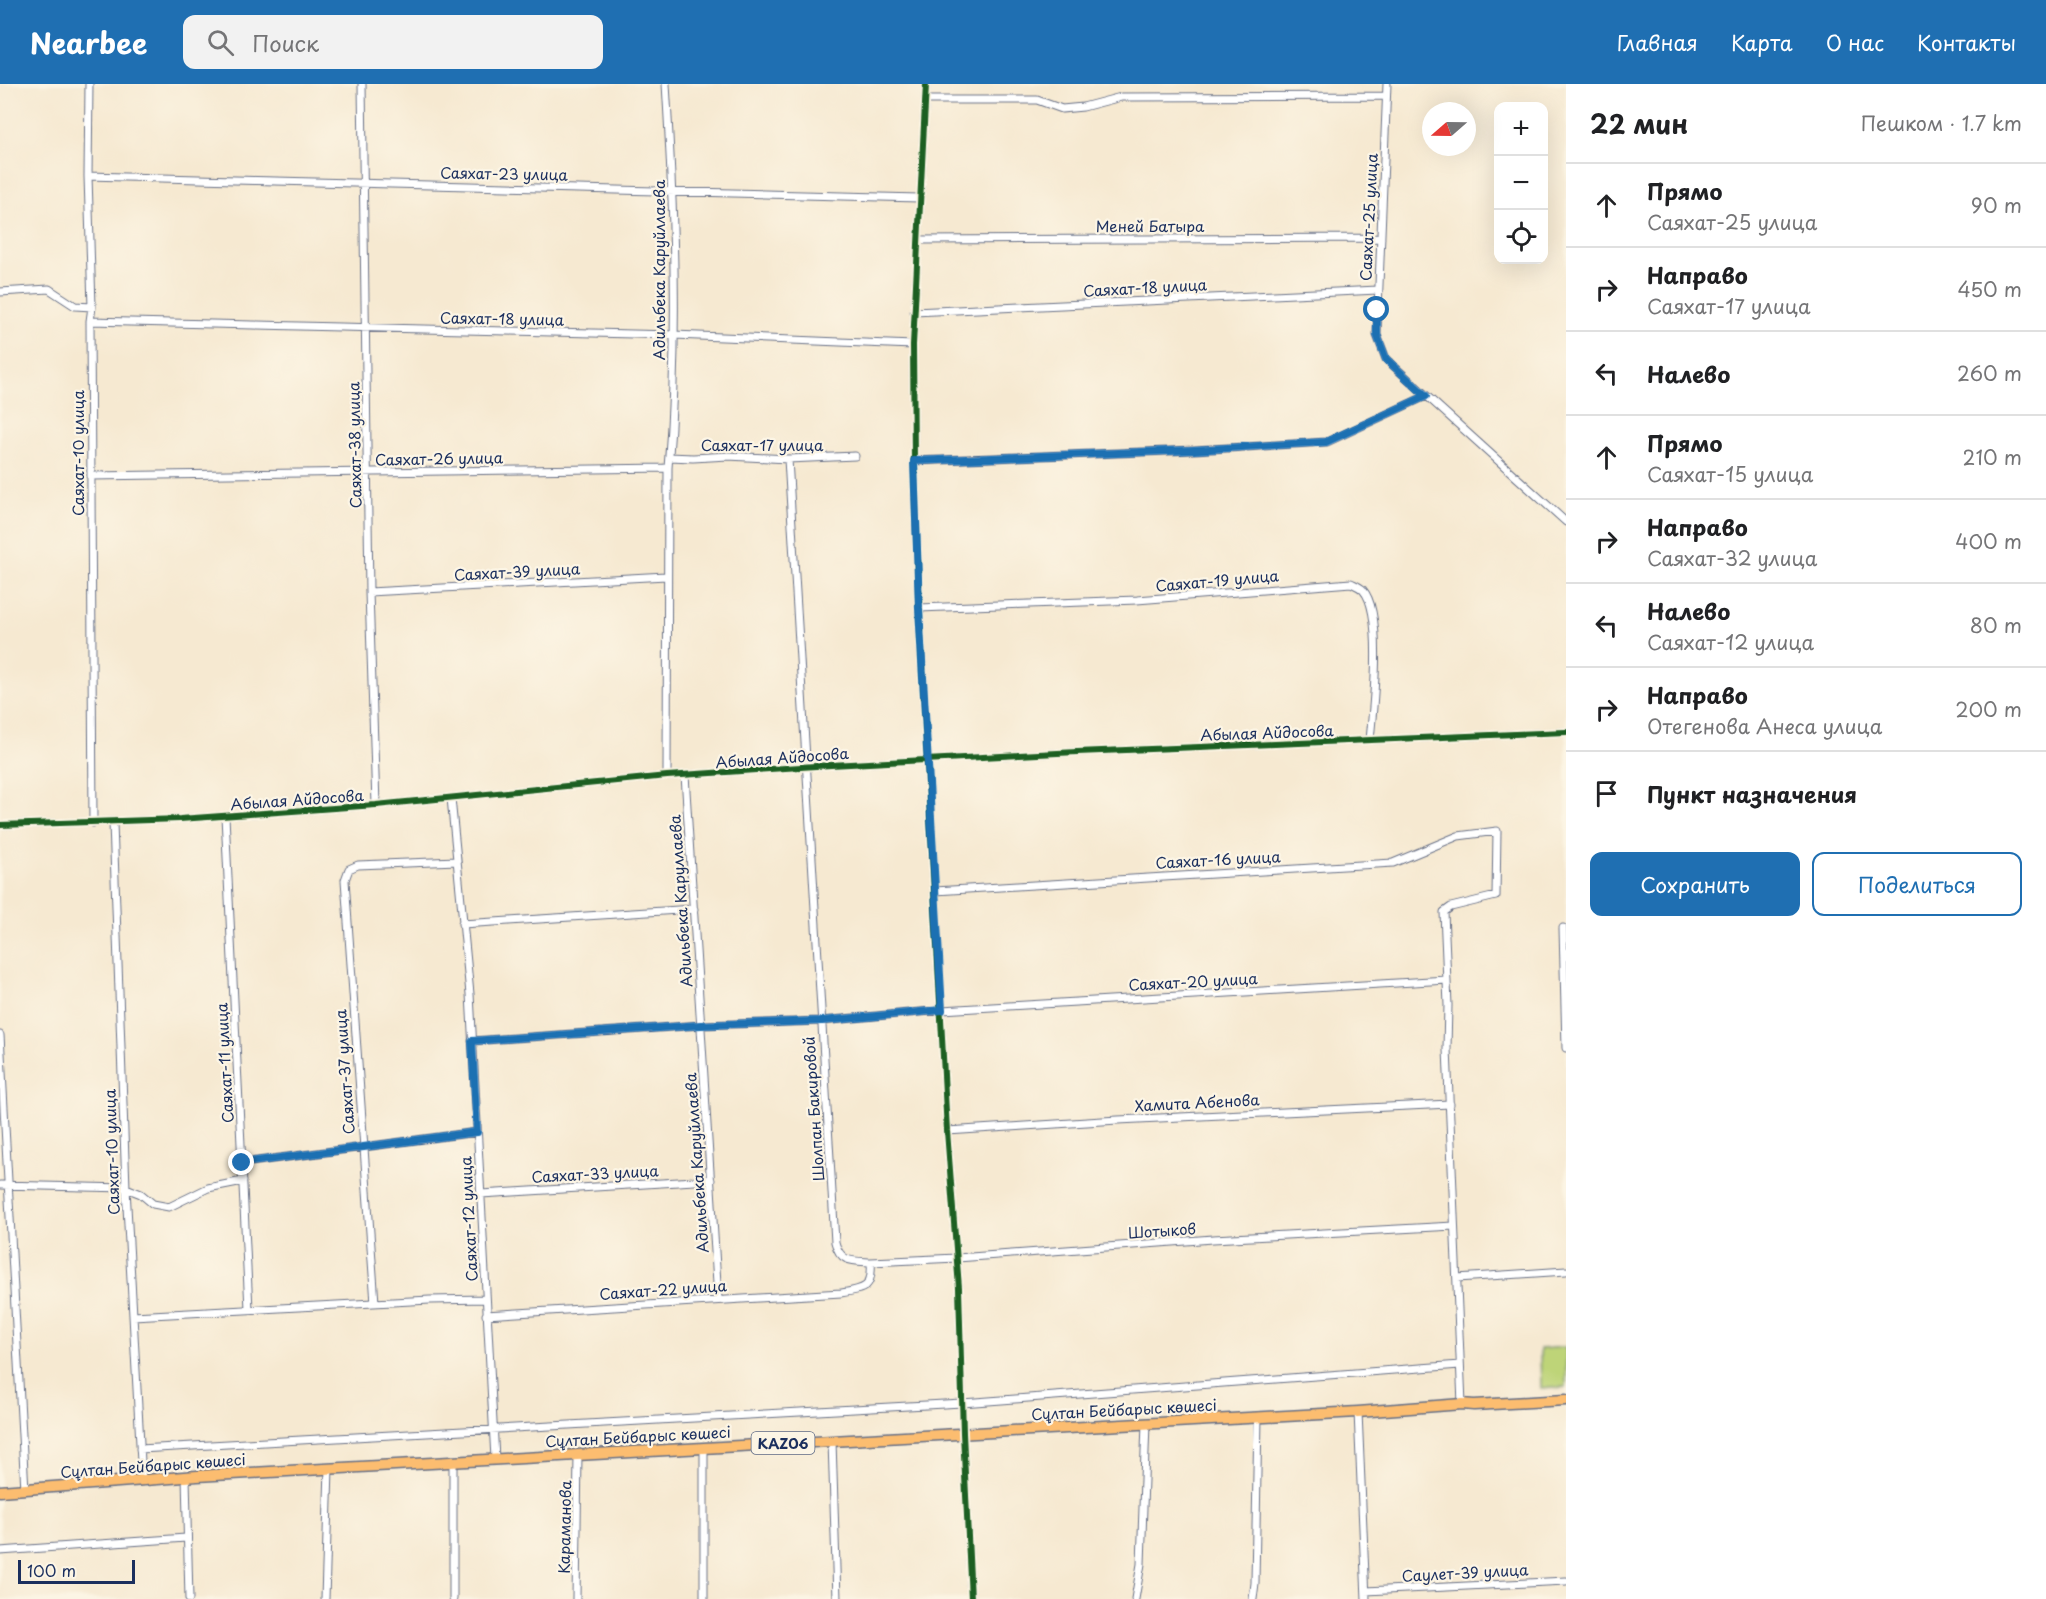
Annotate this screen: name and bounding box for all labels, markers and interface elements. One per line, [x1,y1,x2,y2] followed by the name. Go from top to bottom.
[183,15,603,69] search box
[30,21,147,64] text: Nearbee
[204,26,237,59] icon: search
[252,26,319,59] text: Поиск
[1617,26,1698,58] text: Главная
[1731,26,1793,58] text: Карта
[1826,26,1884,58] text: О нас
[1917,26,2016,58] text: Контакты
[1422,102,1476,156] north arrow
[1494,102,1548,264] map controls
[1494,102,1548,156] button: +
[1590,104,1688,143] text: 22 мин
[1861,108,2022,138] text: Пешком · 1.7 km
[1353,152,1383,281] street label: Саяхат-25 улица
[1494,156,1548,210] button: −
[440,160,569,186] street label: Саяхат-23 улица
[1647,174,1722,207] text: Прямо
[647,179,670,360] street label: Адильбека Каруйллаева
[1590,189,1623,222] icon: ahead
[1971,190,2022,220] text: 90 m
[1647,207,1817,237] text: Саяхат-25 улица
[1494,210,1548,264] button: locate
[1096,214,1205,237] street label: Меней Батыра
[1647,258,1748,291] text: Направо
[1082,272,1208,302] street label: Саяхат-18 улица
[1590,273,1623,306] icon: right
[1957,274,2022,304] text: 450 m
[1647,291,1811,321] text: Саяхат-17 улица
[1363,296,1389,322] route start
[440,305,565,331] street label: Саяхат-18 улица
[1590,357,1623,390] icon: left
[1647,357,1730,390] text: Налево
[1957,358,2022,388] text: 260 m
[341,381,367,509] street label: Саяхат-38 улица
[66,389,89,516] street label: Саяхат-10 улица
[1647,426,1722,459] text: Прямо
[701,433,824,456] street label: Саяхат-17 улица
[1590,441,1623,474] icon: ahead
[1963,442,2022,472] text: 210 m
[375,445,504,471] street label: Саяхат-26 улица
[1647,459,1813,489] text: Саяхат-15 улица
[1647,510,1748,543] text: Направо
[1590,525,1623,558] icon: right
[1955,526,2022,556] text: 400 m
[1647,543,1817,573] text: Саяхат-32 улица
[453,556,581,586] street label: Саяхат-39 улица
[1154,563,1280,597] street label: Саяхат-19 улица
[1647,594,1730,627] text: Налево
[1590,609,1623,642] icon: left
[1970,610,2022,640] text: 80 m
[1647,627,1814,657] text: Саяхат-12 улица
[1647,678,1748,711] text: Направо
[1590,693,1623,726] icon: right
[1955,694,2022,724] text: 200 m
[1647,711,1882,741] text: Отегенова Анеса улица
[1200,718,1335,746] street label: Абылая Айдосова
[715,741,850,773] street label: Абылая Айдосова
[1590,777,1623,810] icon: arrive
[1647,777,1857,810] text: Пункт назначения
[230,783,365,815] street label: Абылая Айдосова
[662,813,697,988] street label: Адильбека Каруллаева
[1155,844,1282,874] street label: Саяхат-16 улица
[1590,852,1800,916] button: Сохранить
[1812,852,2022,916] button: Поделиться
[1128,966,1259,996] street label: Саяхат-20 улица
[209,1002,239,1124] street label: Саяхат-11 улица
[328,1008,360,1135] street label: Саяхат-37 улица
[796,1036,830,1182] street label: Шолпан Бакировой
[678,1071,714,1254] street label: Адильбека Каруйллаева
[1134,1087,1261,1117] street label: Хамита Абенова
[97,1088,125,1215] street label: Саяхат-10 улица
[228,1149,254,1175] route end
[453,1155,483,1282] street label: Саяхат-12 улица
[531,1158,660,1188] street label: Саяхат-33 улица
[1127,1216,1197,1244] street label: Шотыков
[598,1273,728,1305] street label: Саяхат-22 улица
[1031,1393,1217,1425] street label: Сұлтан Бейбарыс көшесі
[545,1420,731,1452] street label: Сұлтан Бейбарыс көшесі
[752,1432,814,1454] road number: KAZ06
[60,1447,246,1483] street label: Сұлтан Бейбарыс көшесі
[552,1479,576,1574] street label: Караманова
[18,1557,135,1584] scale bar
[1401,1557,1529,1587] street label: Саулет-39 улица
[27,1558,76,1582] text: 100 m

